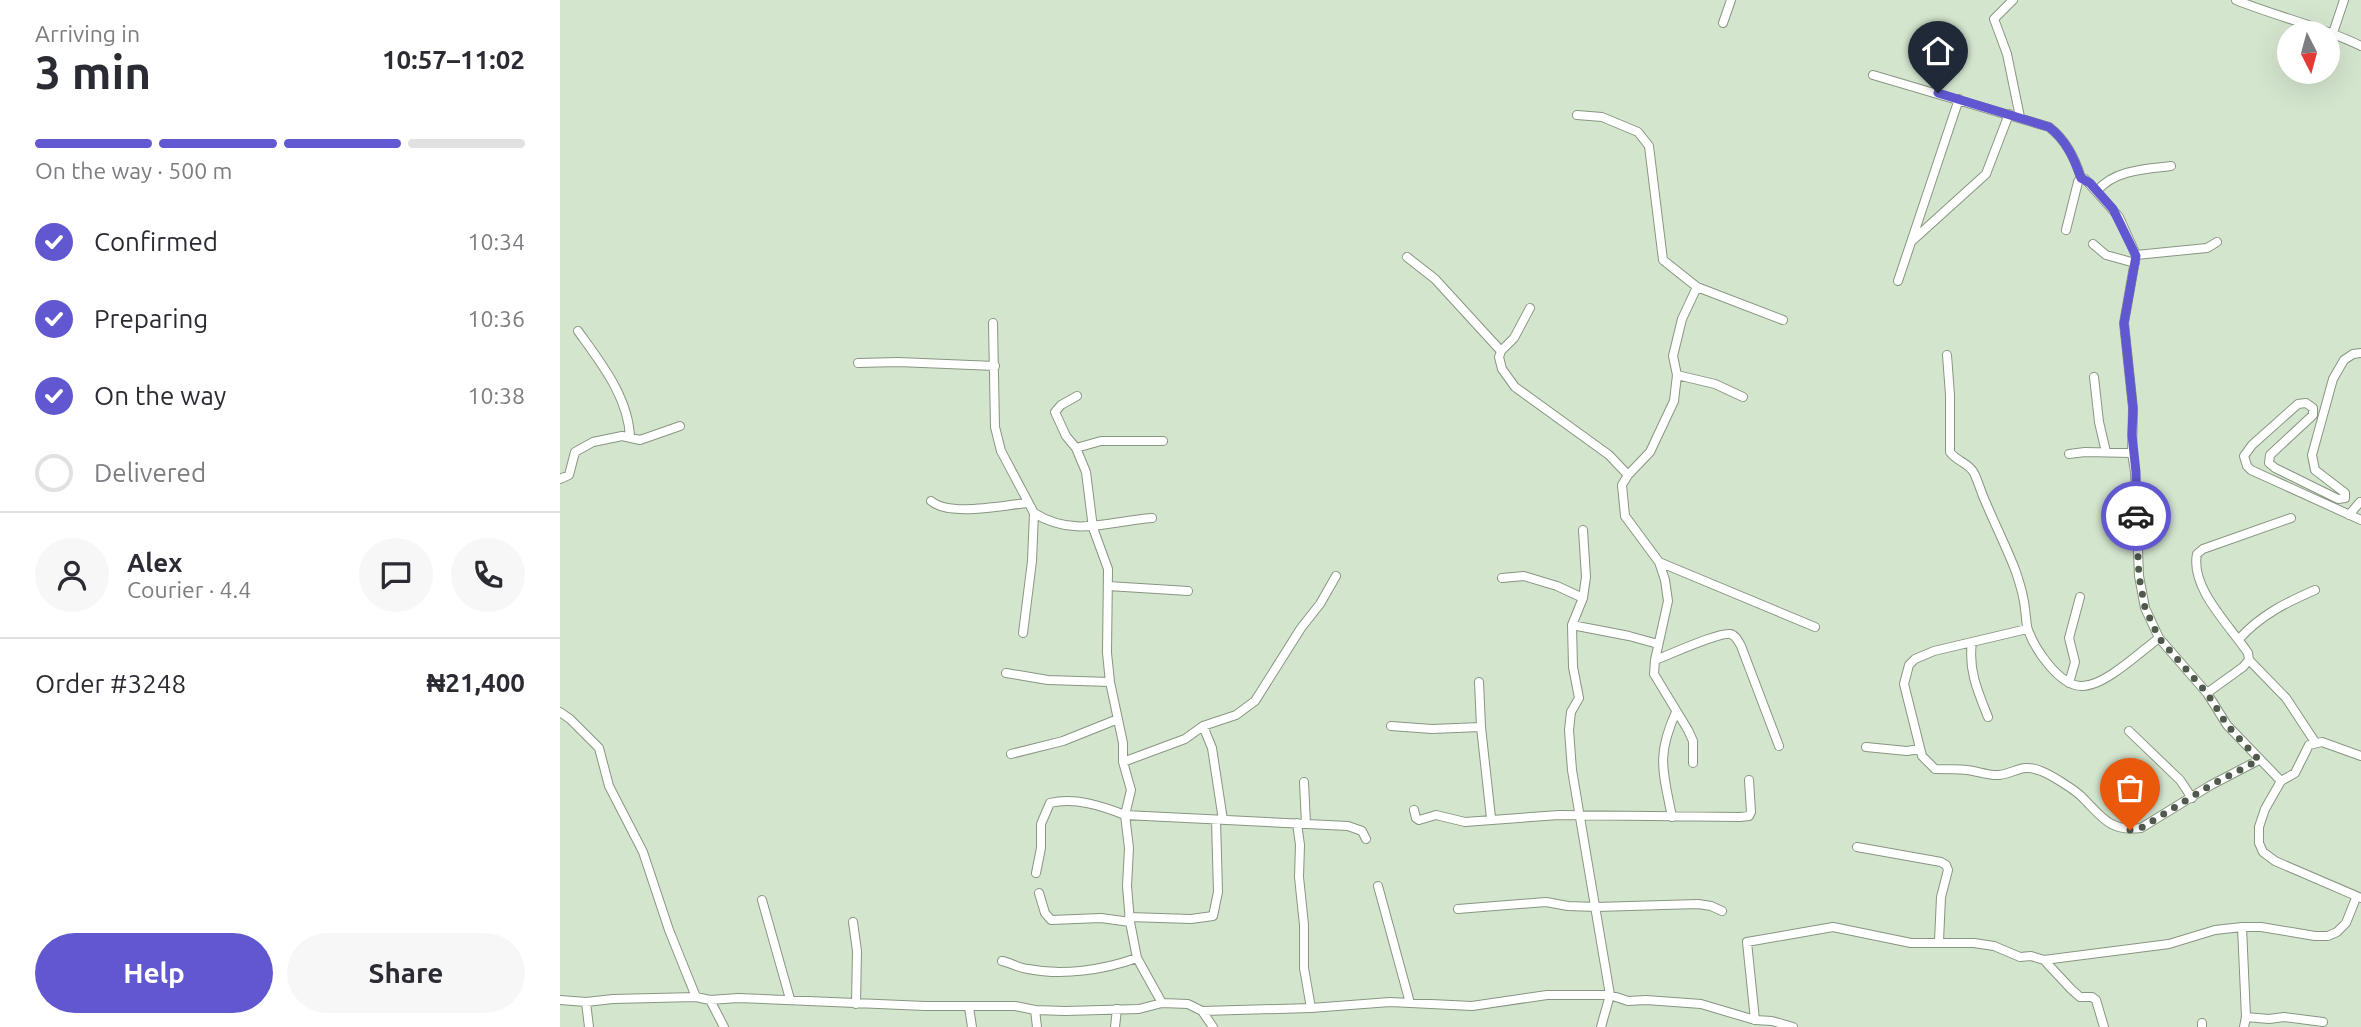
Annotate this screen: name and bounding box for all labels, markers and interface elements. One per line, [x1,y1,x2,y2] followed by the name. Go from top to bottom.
[35,21,140,46] text: Arriving in
[1908,21,1968,93] pin
[2277,21,2340,84] north arrow
[2277,21,2340,84] map controls
[1919,32,1957,70] icon: home
[382,45,525,74] text: 10:57–11:02
[35,46,151,98] text: 3 min
[35,158,232,183] text: On the way · 500 m
[35,223,73,261] icon: check
[94,227,218,256] text: Confirmed
[467,229,525,254] text: 10:34
[35,300,73,338] icon: check
[94,304,208,333] text: Preparing
[467,306,525,331] text: 10:36
[35,377,73,415] icon: check
[94,381,226,410] text: On the way
[467,383,525,408] text: 10:38
[94,458,206,487] text: Delivered
[2101,481,2171,551] courier
[2117,497,2155,535] icon: car
[35,538,109,612] button: person
[359,538,433,612] button: chat
[451,538,525,612] button: phone
[127,548,182,577] text: Alex
[127,577,251,602] text: Courier · 4.4
[427,668,525,697] text: ₦21,400
[35,669,186,698] text: Order #3248
[2100,758,2160,830] pin
[2111,769,2149,807] icon: bag
[35,933,273,1013] button: Help
[287,933,525,1013] button: Share

